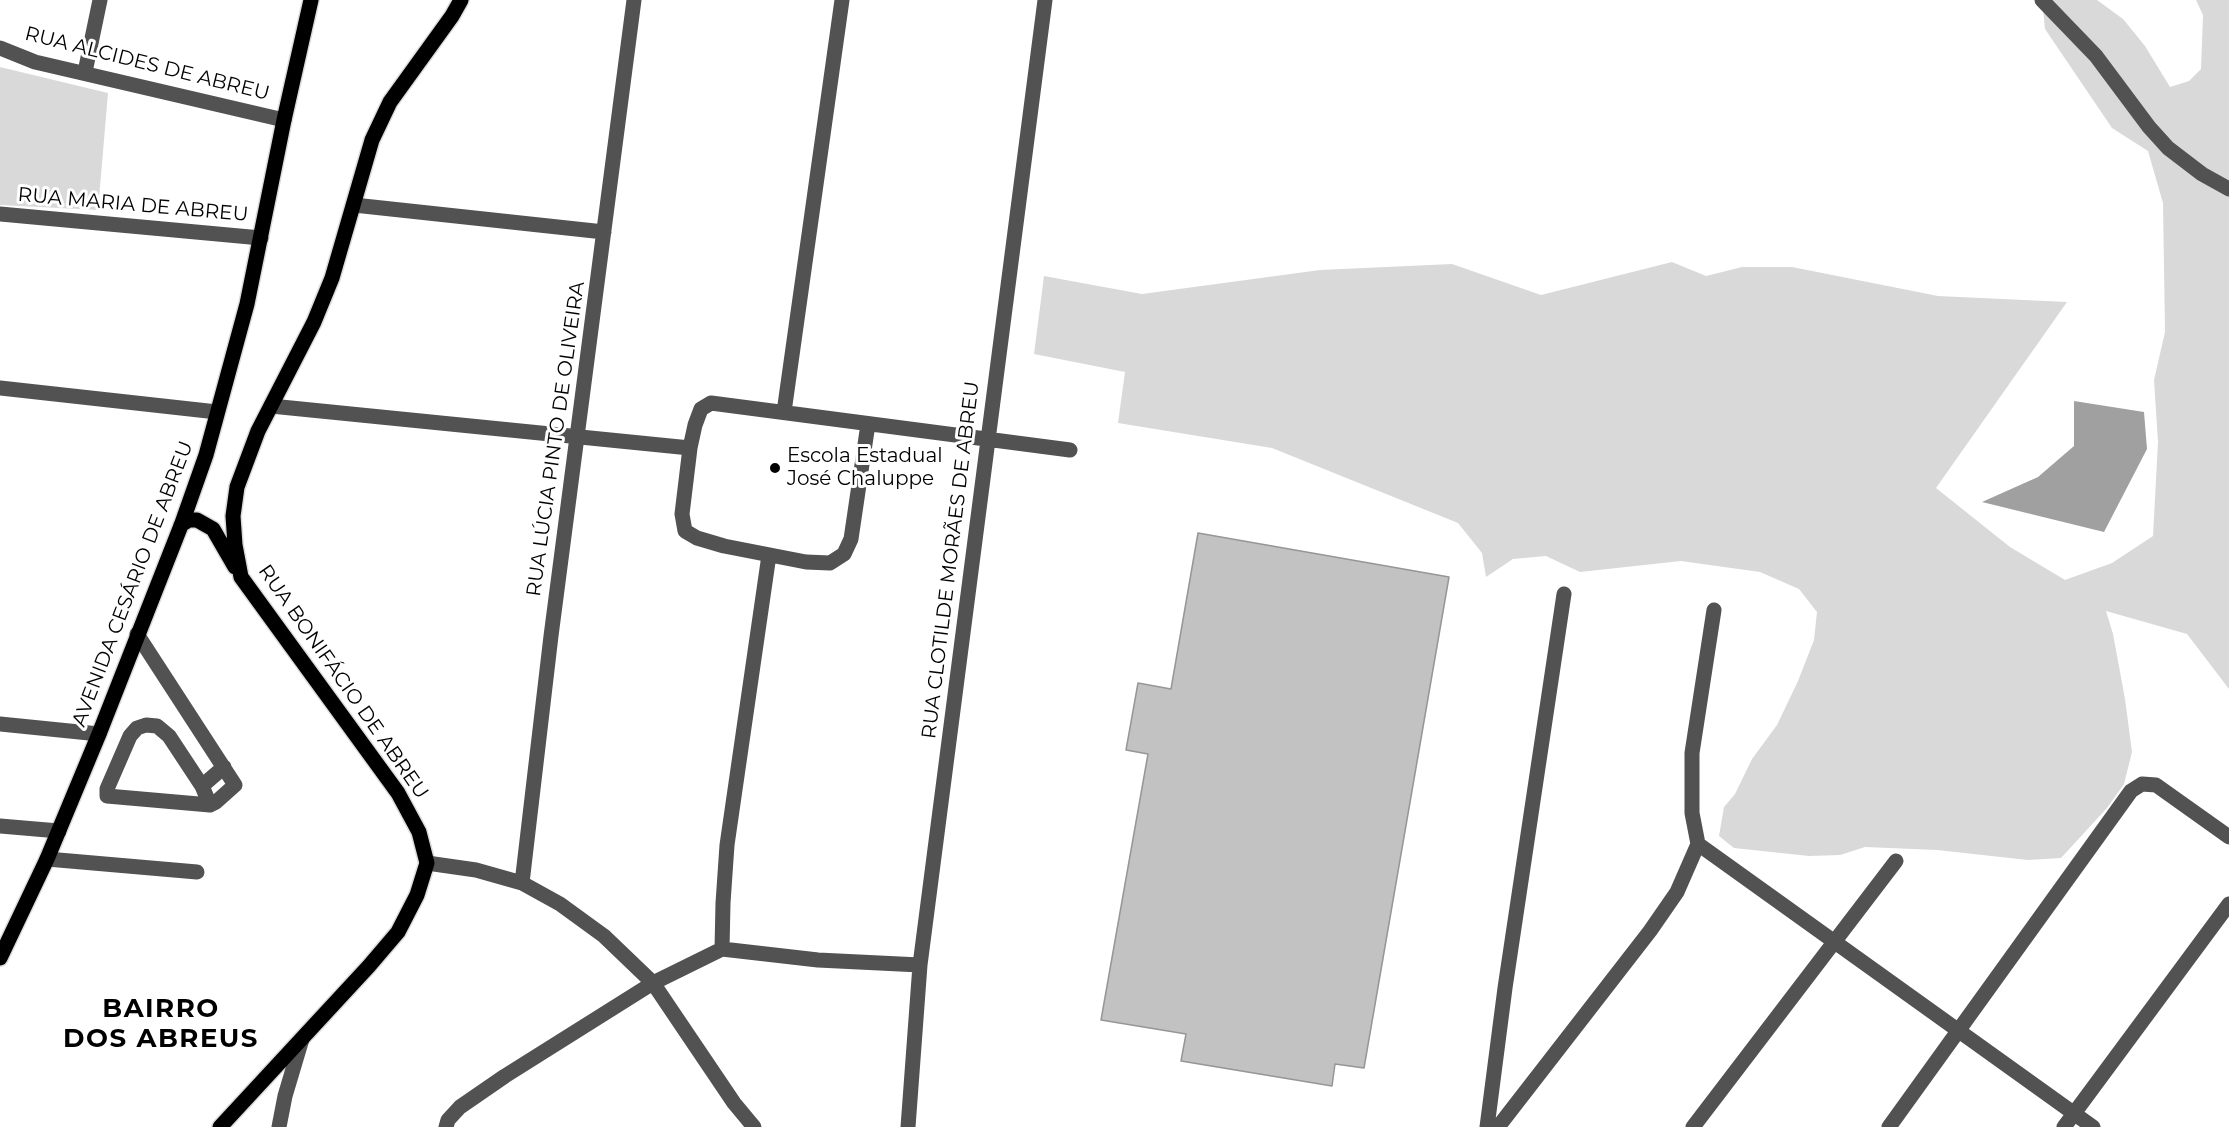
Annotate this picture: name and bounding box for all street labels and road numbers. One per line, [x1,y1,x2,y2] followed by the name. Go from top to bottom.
[22,22,272,106] street label: RUA ALCIDES DE ABREU
[17,183,249,227] street label: RUA MARIA DE ABREU
[522,280,590,598] street label: RUA LÚCIA PINTO DE OLIVEIRA
[917,380,985,740] street label: RUA CLOTILDE MORÃES DE ABREU
[67,438,199,730] street label: AVENIDA CESÁRIO DE ABREU
[253,560,433,804] street label: RUA BONIFÁCIO DE ABREU

